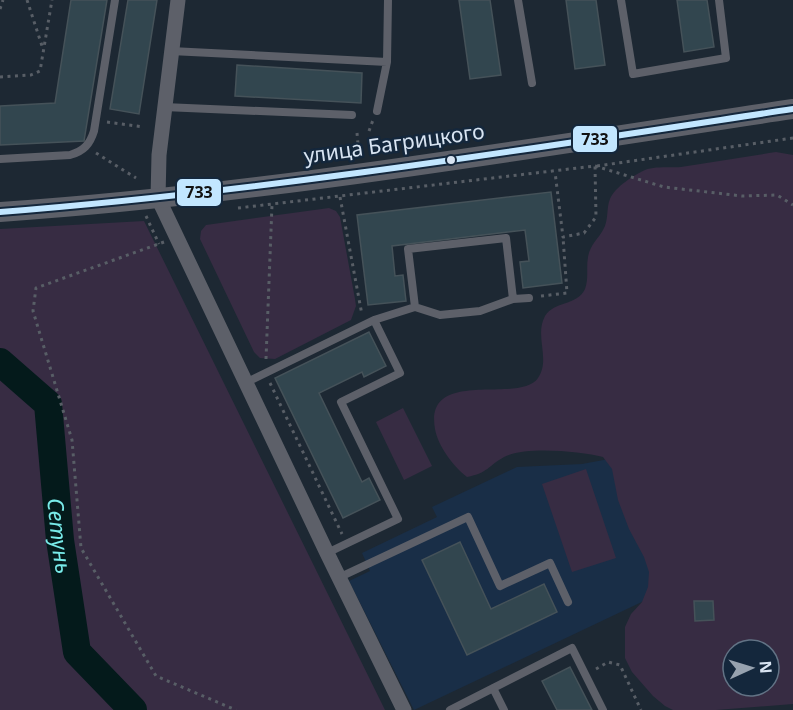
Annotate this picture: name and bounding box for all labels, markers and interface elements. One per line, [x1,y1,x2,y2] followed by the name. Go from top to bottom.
[302,116,486,170] street label: улица Багрицкого
[572,125,618,153] line badge: 733
[581,128,609,150] text: 733
[445,154,457,166] unlabelled marker
[176,178,222,207] line badge: 733
[185,181,213,203] text: 733
[41,497,80,576] water label: Сетунь
[721,638,781,698] north arrow
[755,660,777,674] text: N

